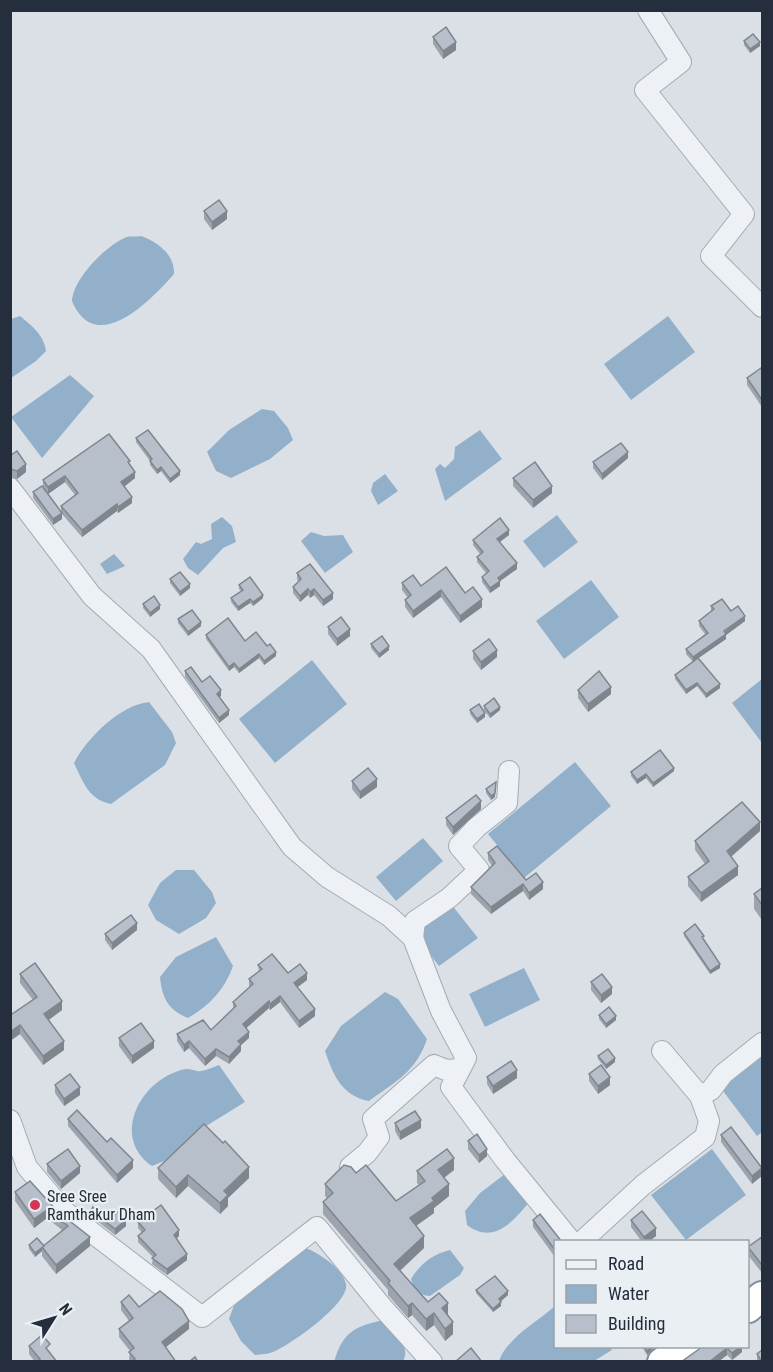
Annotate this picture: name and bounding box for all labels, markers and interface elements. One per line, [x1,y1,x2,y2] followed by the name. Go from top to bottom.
[47,1187,155,1224] place label: Sree Sree Ramthakur Dham
[28,1198,42,1212] marker: Sree Sree Ramthakur Dham
[554,1240,749,1348] legend
[608,1253,644,1274] text: Road
[608,1283,650,1304] text: Water
[24,1288,84,1348] north arrow
[55,1300,76,1319] text: N
[608,1313,665,1334] text: Building

